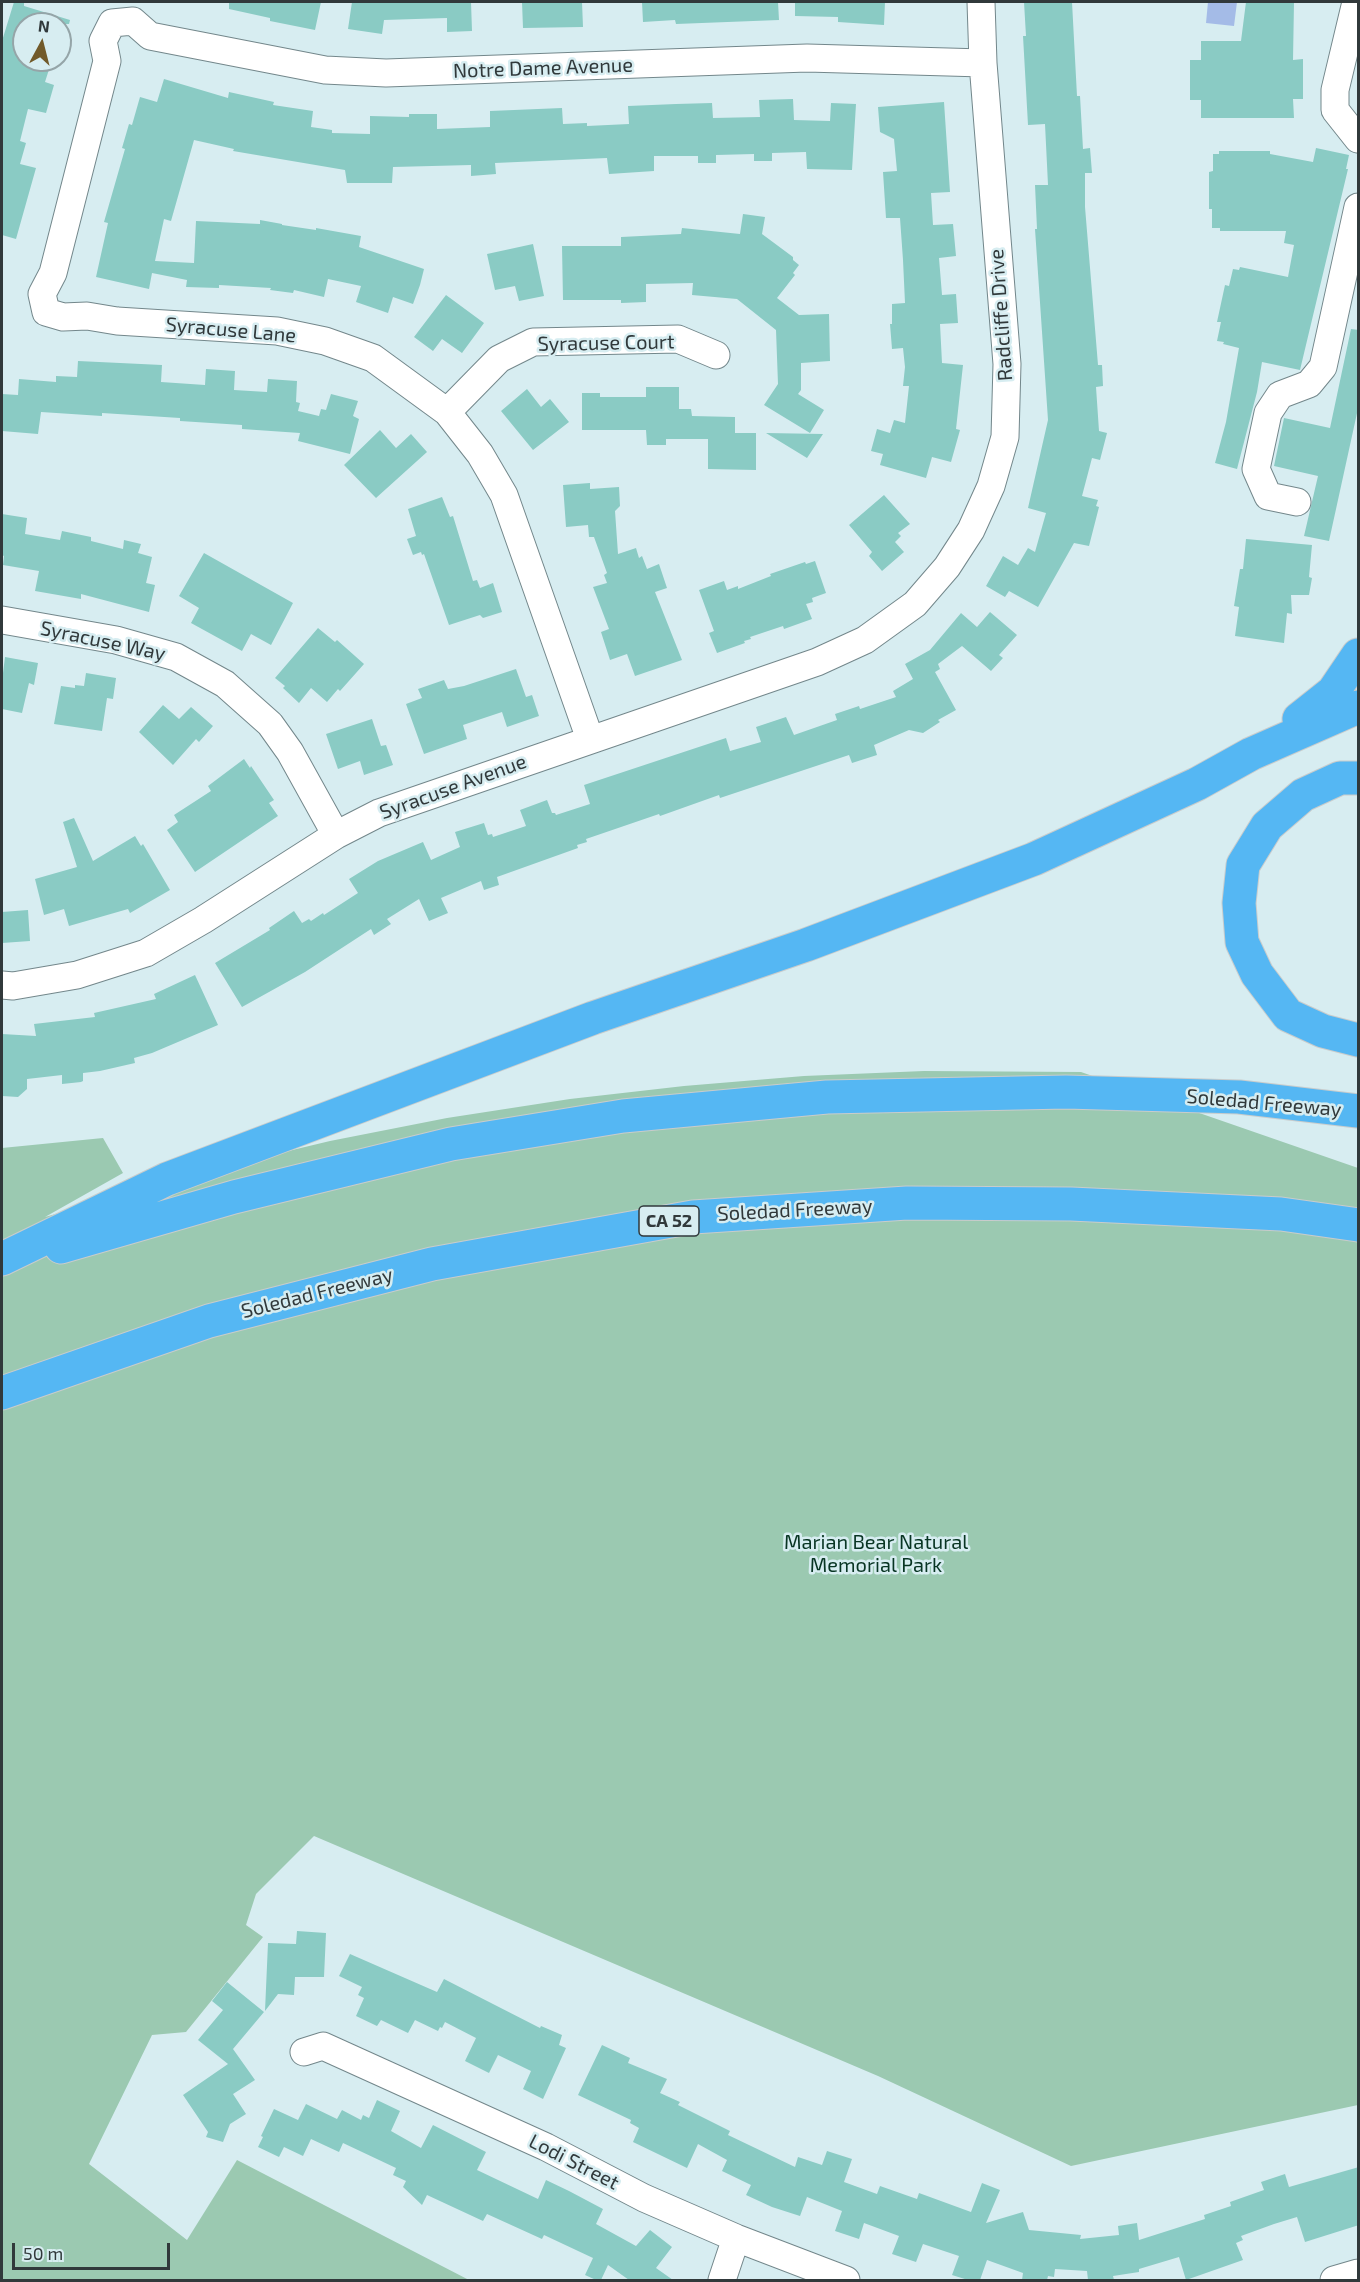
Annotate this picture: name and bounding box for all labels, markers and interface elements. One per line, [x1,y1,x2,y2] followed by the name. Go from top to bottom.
[12,12,72,72] north arrow
[37,15,51,36] text: N
[453,53,633,83] street label: Notre Dame Avenue
[984,248,1018,382] street label: Radcliffe Drive
[165,312,297,348] street label: Syracuse Lane
[537,330,675,356] street label: Syracuse Court
[38,616,168,666] street label: Syracuse Way
[376,749,530,825] street label: Syracuse Avenue
[1186,1084,1342,1122] street label: Soledad Freeway
[717,1194,873,1226] street label: Soledad Freeway
[639,1206,699,1236] road number: CA 52
[239,1263,395,1323] street label: Soledad Freeway
[784,1530,968,1577] park label: Marian Bear Natural Memorial Park
[525,2129,623,2195] street label: Lodi Street
[15,2231,172,2269] scale bar
[23,2242,63,2264] text: 50 m

